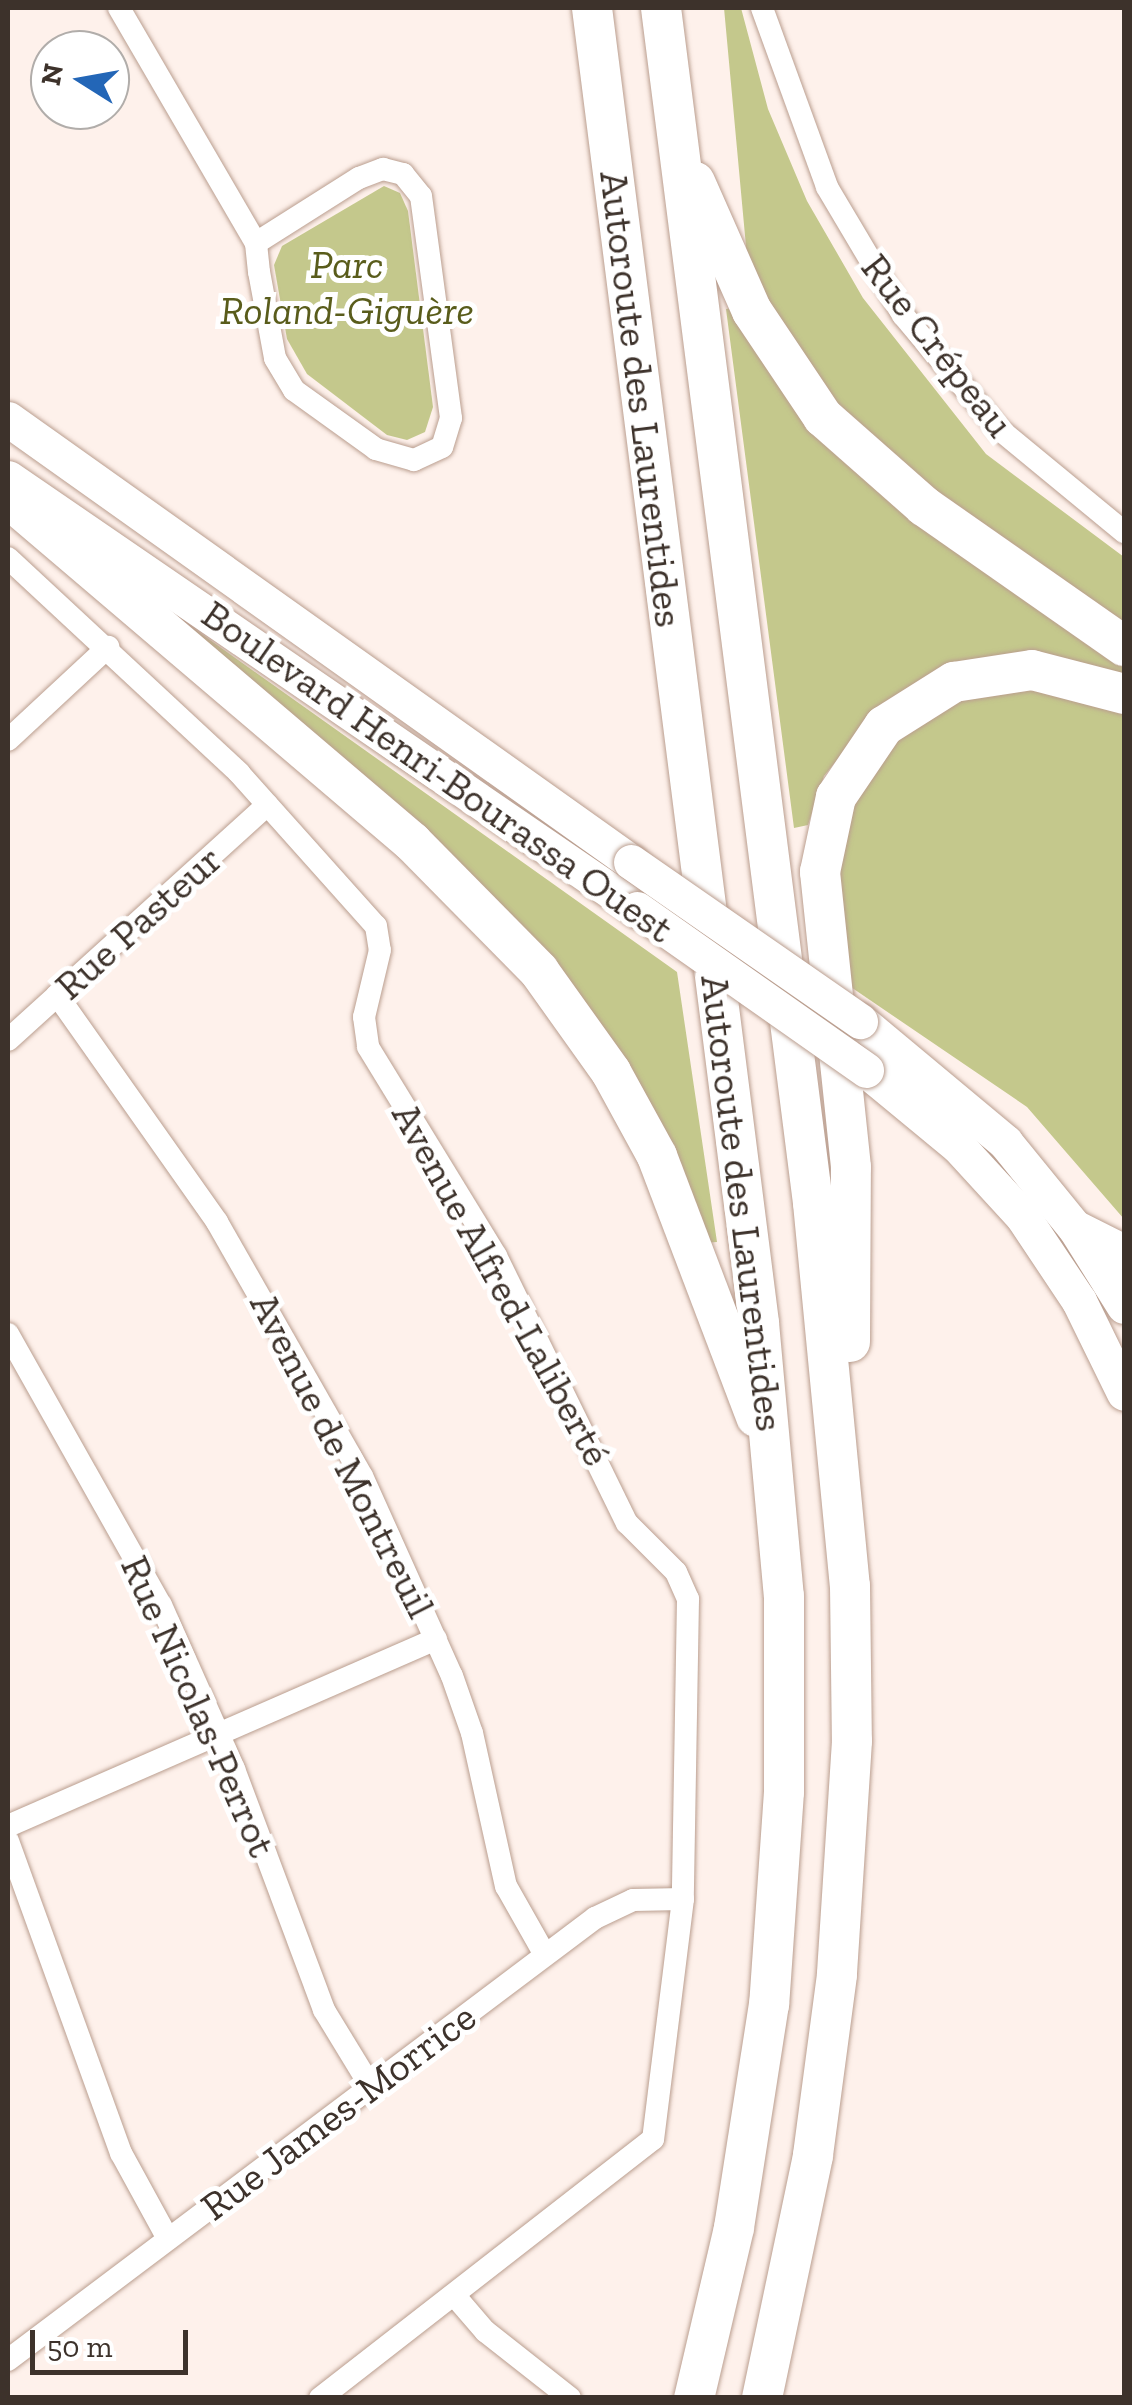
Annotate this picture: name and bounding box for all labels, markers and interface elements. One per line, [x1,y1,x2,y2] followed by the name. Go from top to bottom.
[30,30,130,130] north arrow
[34,61,70,88] text: N
[590,168,694,630] street label: Autoroute des Laurentides
[220,240,474,334] park label: Parc Roland-Giguère
[852,244,1024,446] street label: Rue Crépeau
[193,590,683,952] street label: Boulevard Henri-Bourassa Ouest
[45,835,231,1009] street label: Rue Pasteur
[691,972,795,1434] street label: Autoroute des Laurentides
[382,1094,622,1474] street label: Avenue Alfred-Laliberté
[240,1285,446,1625] street label: Avenue de Montreuil
[111,1548,287,1864] street label: Rue Nicolas-Perrot
[191,1992,485,2230] street label: Rue James-Morrice
[35,2310,192,2372] scale bar
[47,2329,112,2365] text: 50 m

